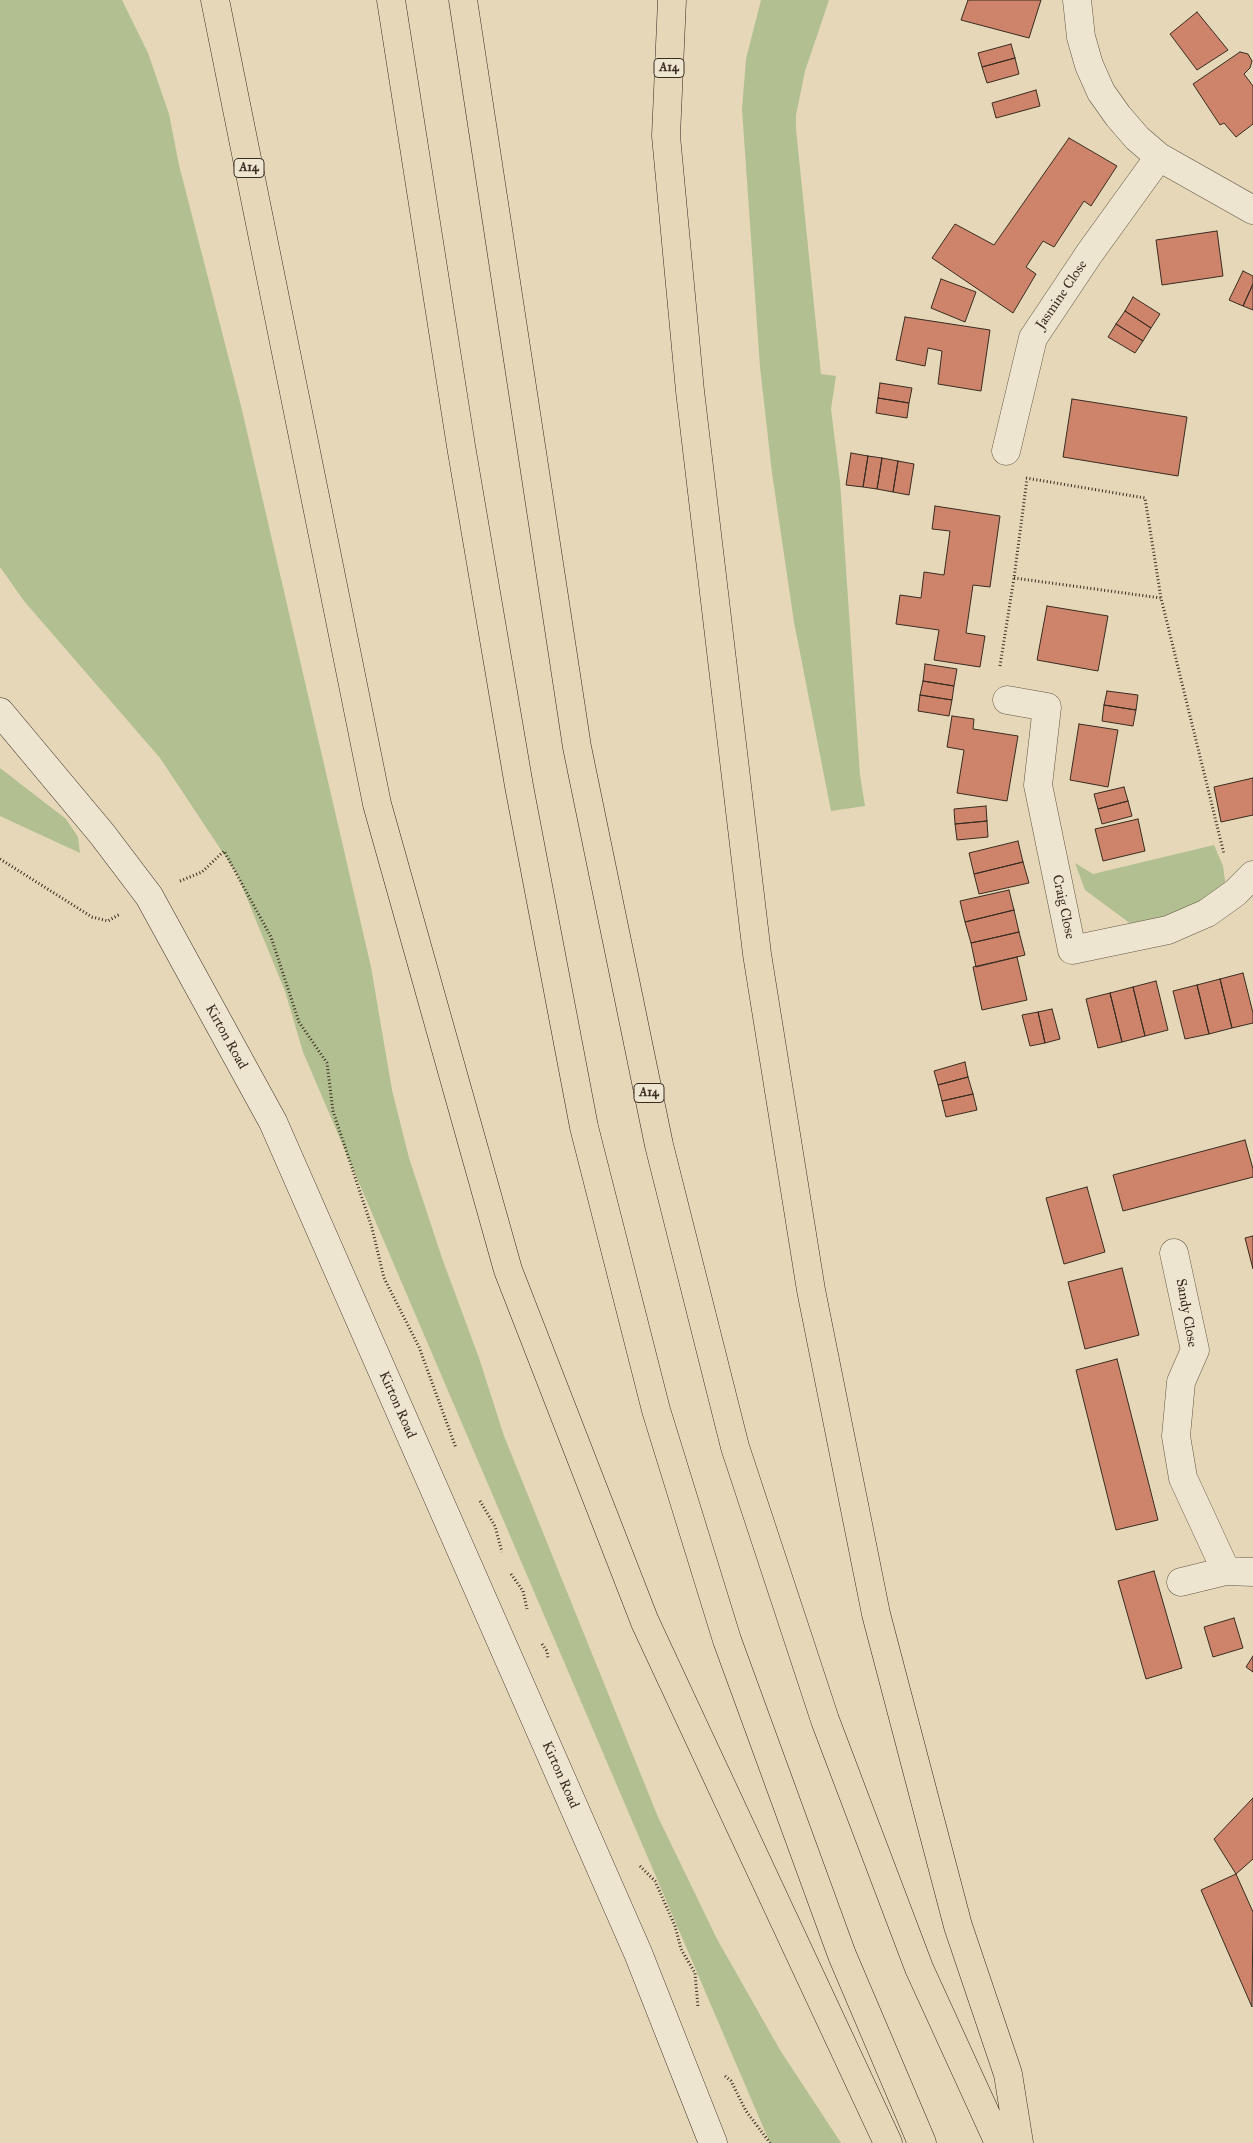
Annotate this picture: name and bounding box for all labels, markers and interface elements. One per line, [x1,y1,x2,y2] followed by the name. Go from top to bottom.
[654,58,684,78] road number: A14
[234,158,264,178] road number: A14
[1033,257,1091,333] street label: Jasmine Close
[1048,873,1078,941] street label: Craig Close
[201,1002,251,1072] street label: Kirton Road
[634,1084,664,1102] road number: A14
[1172,1277,1200,1349] street label: Sandy Close
[375,1369,419,1441] street label: Kirton Road
[538,1739,582,1811] street label: Kirton Road

